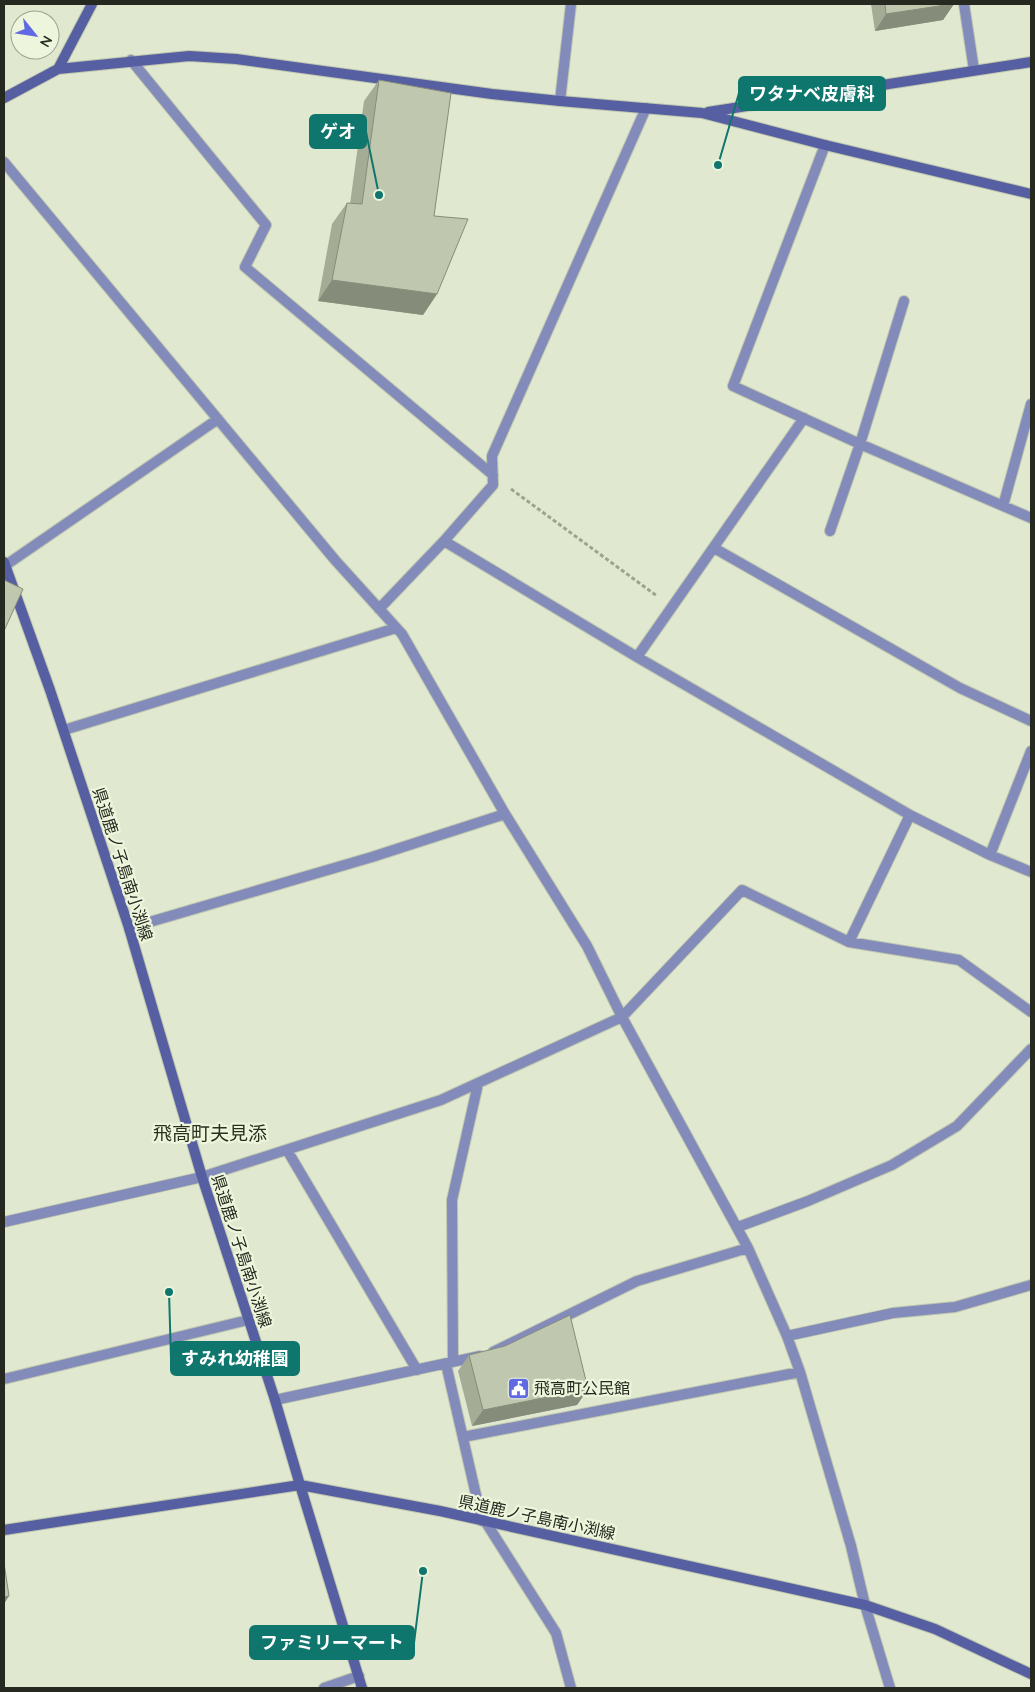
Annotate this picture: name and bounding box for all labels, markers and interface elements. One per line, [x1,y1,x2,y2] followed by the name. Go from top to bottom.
[10,10,60,60] north arrow
[36,33,57,50] text: N
[739,77,885,110] callout: ワタナベ皮膚科
[749,82,875,105] text: ワタナベ皮膚科
[310,115,366,148] callout: ゲオ
[320,120,356,143] text: ゲオ
[89,785,157,943] street label: 県道鹿ノ子島南小渕線
[153,1121,267,1145] district label: 飛高町夫見添
[208,1172,276,1330] street label: 県道鹿ノ子島南小渕線
[171,1342,299,1375] callout: すみれ幼稚園
[181,1347,289,1370] text: すみれ幼稚園
[506,1376,530,1400] public building icon: 飛高町公民館
[534,1378,630,1398] place label: 飛高町公民館
[457,1491,617,1543] street label: 県道鹿ノ子島南小渕線
[250,1626,414,1659] callout: ファミリーマート
[260,1631,404,1654] text: ファミリーマート

